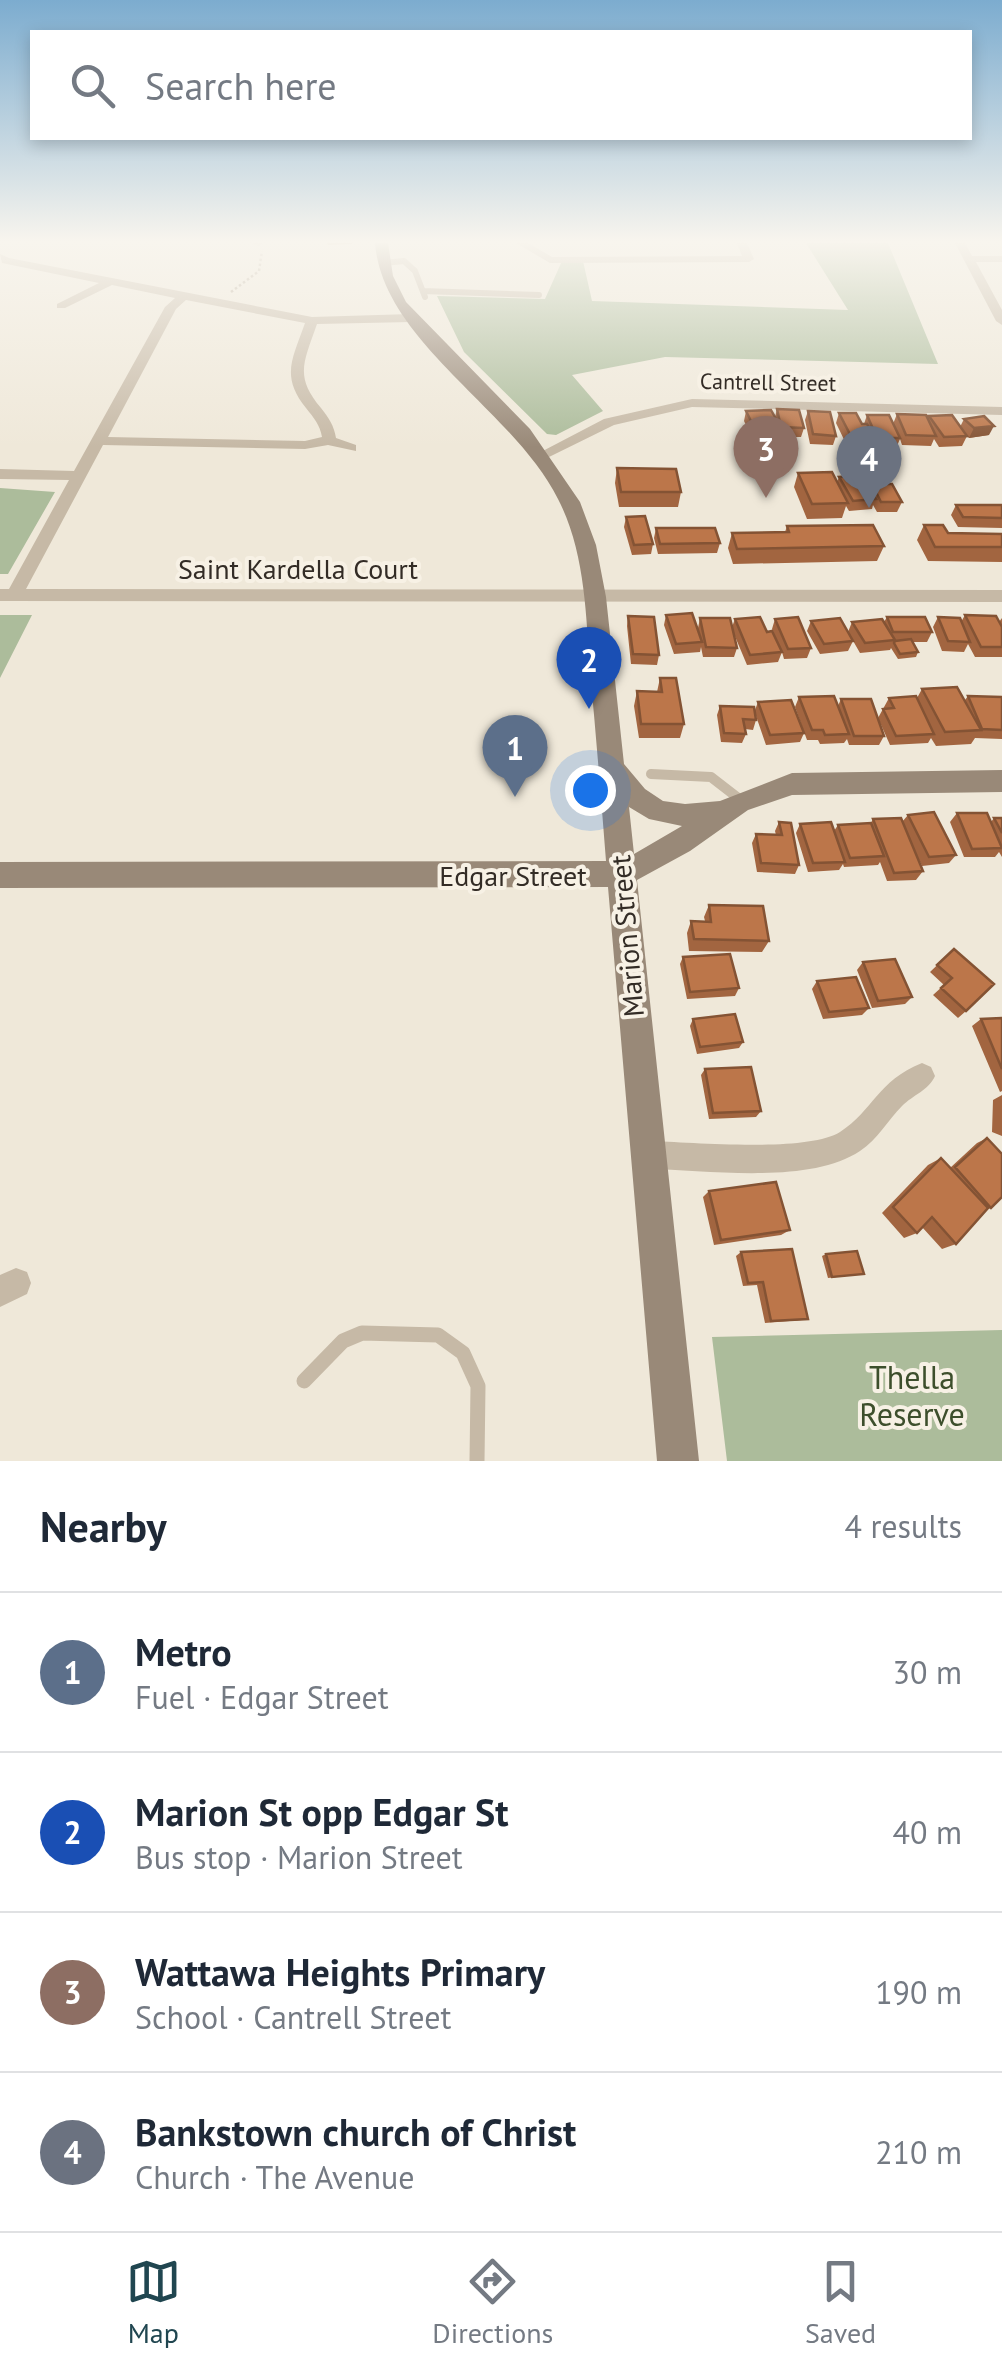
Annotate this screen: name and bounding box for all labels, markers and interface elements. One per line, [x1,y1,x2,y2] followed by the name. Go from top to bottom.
[30,30,972,140] search box
[65,58,120,113] icon: search
[145,61,337,110] text: Search here
[700,367,837,397] street label: Cantrell Street
[734,416,798,498] pin: 3
[836,426,902,508] pin: 4
[178,550,419,587] street label: Saint Kardella Court
[556,626,622,709] pin: 2
[482,714,548,797] pin: 1
[565,765,616,816] your location
[601,853,652,1019] street label: Marion Street
[439,857,587,894] street label: Edgar Street
[859,1356,965,1435] park label: Thella Reserve
[40,1499,167,1554] text: Nearby
[844,1505,962,1547] text: 4 results
[135,1627,232,1676] text: Metro
[63,1651,82,1693] text: 1
[893,1651,962,1693] text: 30 m
[135,1676,389,1718] text: Fuel · Edgar Street
[135,1787,509,1836] text: Marion St opp Edgar St
[63,1811,82,1853] text: 2
[893,1811,962,1853] text: 40 m
[135,1836,463,1878] text: Bus stop · Marion Street
[135,1947,545,1996] text: Wattawa Heights Primary
[63,1971,82,2013] text: 3
[875,1971,962,2013] text: 190 m
[135,1996,451,2038] text: School · Cantrell Street
[135,2107,576,2156] text: Bankstown church of Christ
[63,2131,82,2173] text: 4
[875,2131,962,2173] text: 210 m
[135,2156,414,2198] text: Church · The Avenue
[126,2254,181,2351] tab: Map
[432,2254,553,2351] tab: Directions
[805,2254,876,2351] tab: Saved

